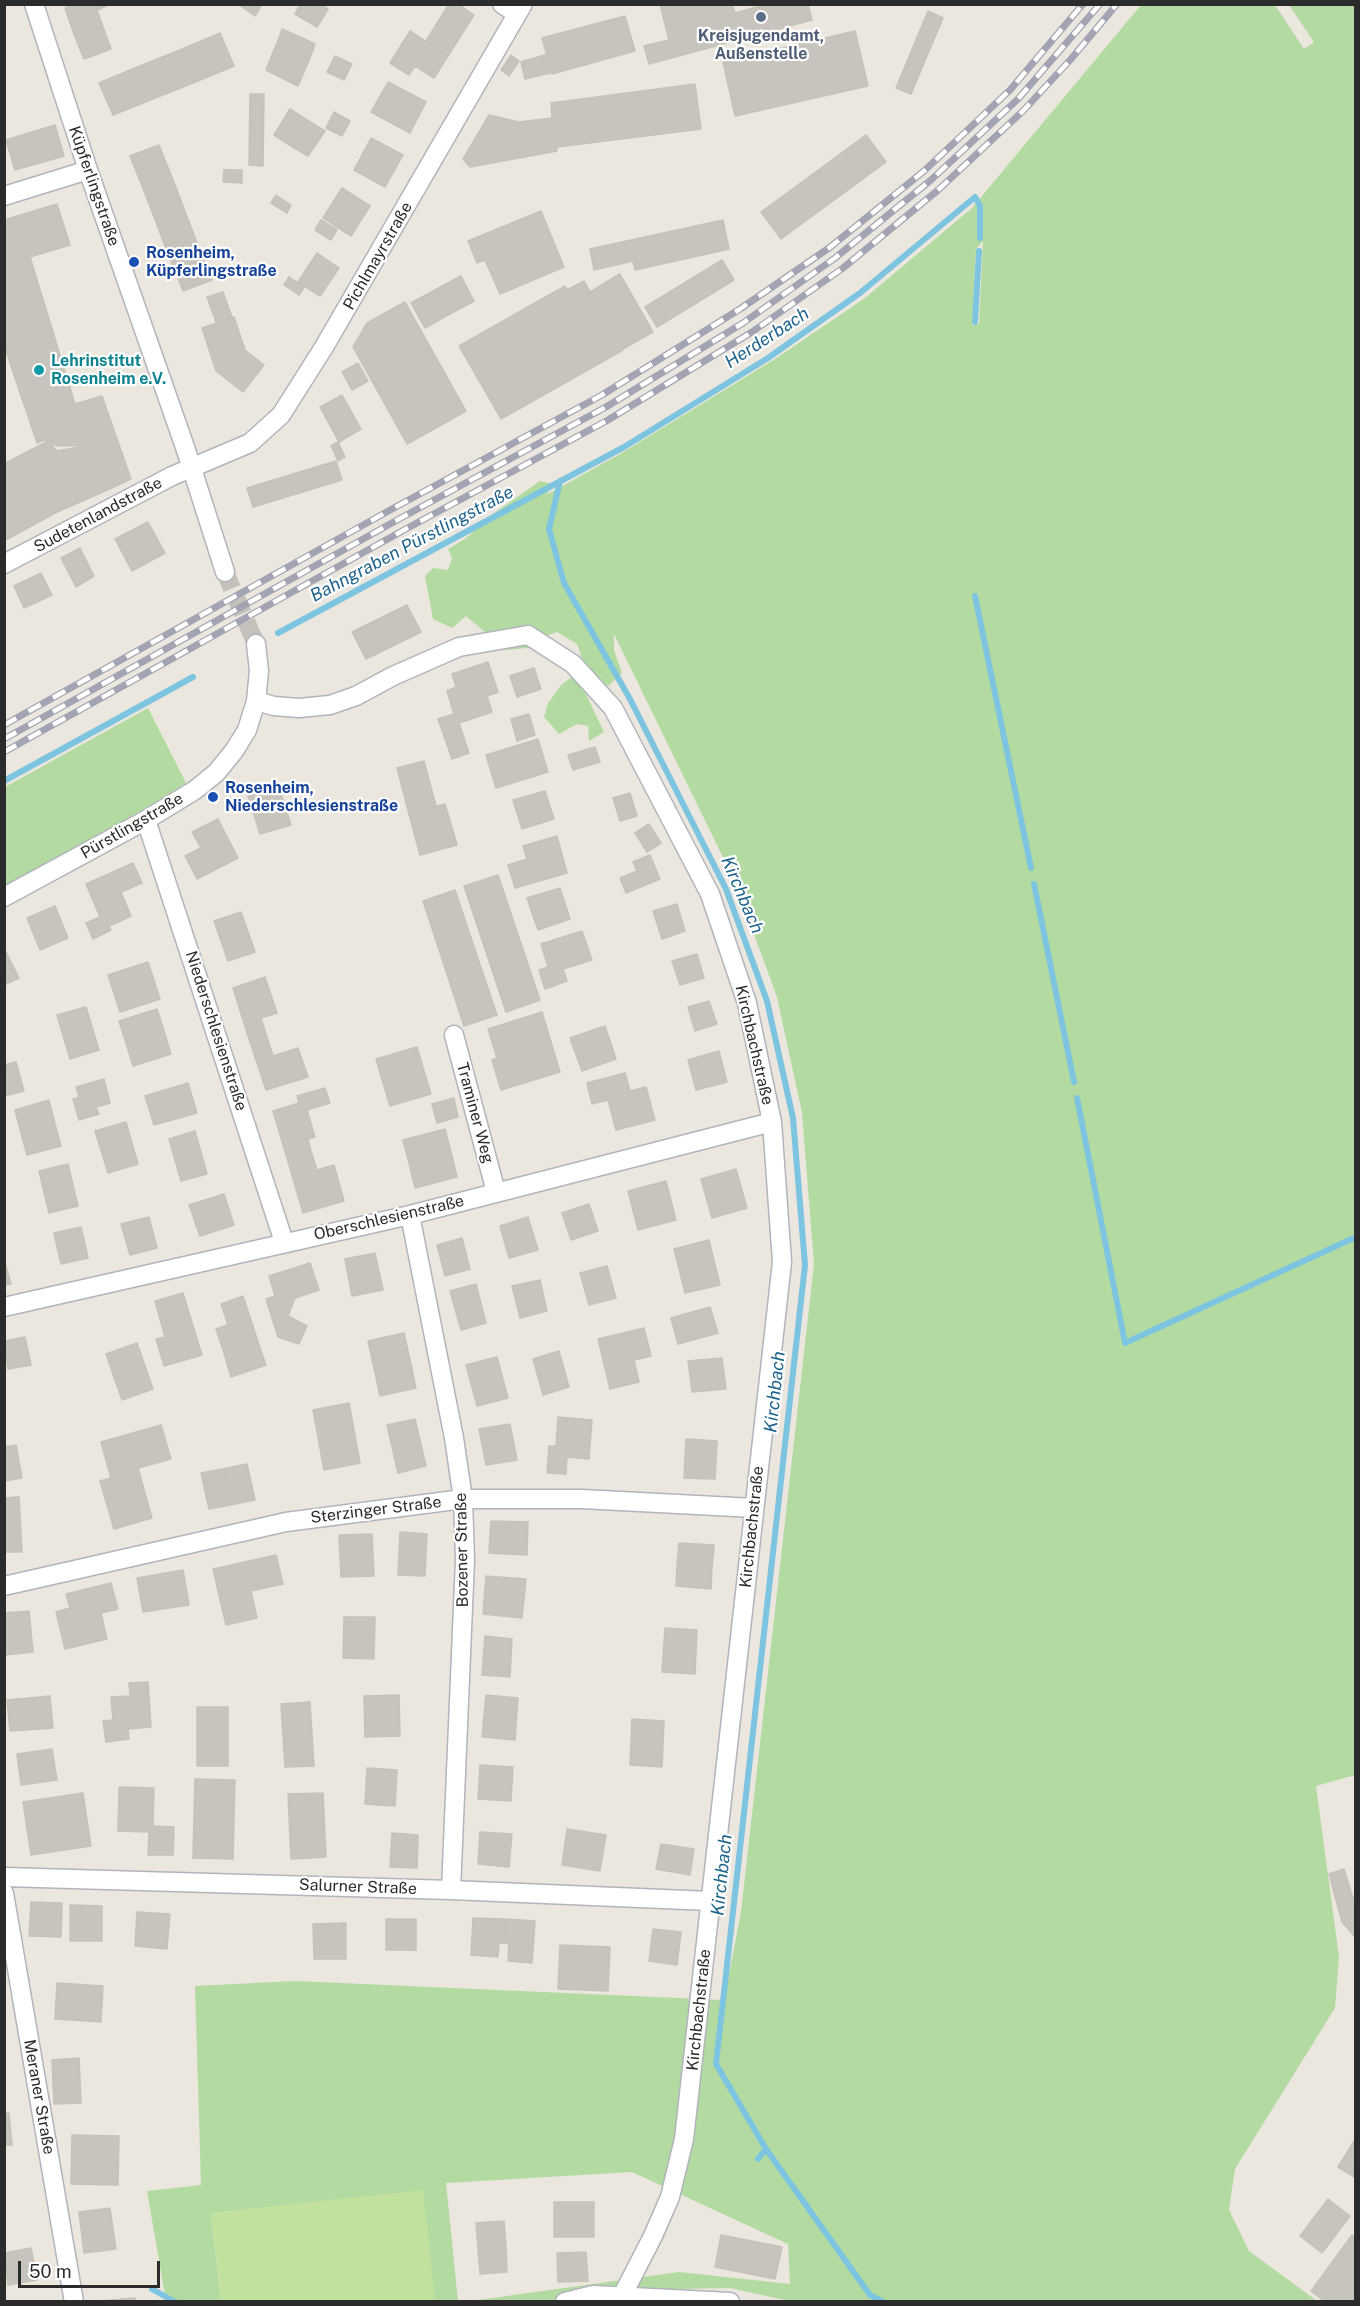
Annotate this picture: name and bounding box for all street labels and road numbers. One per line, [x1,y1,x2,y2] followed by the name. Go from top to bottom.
[64,123,124,249] street label: Küpferlingstraße
[339,199,417,313] street label: Pichlmayrstraße
[31,473,165,557] street label: Sudetenlandstraße
[77,789,187,863] street label: Pürstlingstraße
[181,949,251,1113] street label: Niederschlesienstraße
[731,983,777,1107] street label: Kirchbachstraße
[452,1060,498,1166] street label: Traminer Weg
[312,1191,466,1245] street label: Oberschlesienstraße
[736,1465,768,1589] street label: Kirchbachstraße
[309,1492,443,1528] street label: Sterzinger Straße
[451,1492,473,1608] street label: Bozener Straße
[299,1875,417,1899] street label: Salurner Straße
[683,1948,715,2072] street label: Kirchbachstraße
[19,2038,59,2156] street label: Meraner Straße

